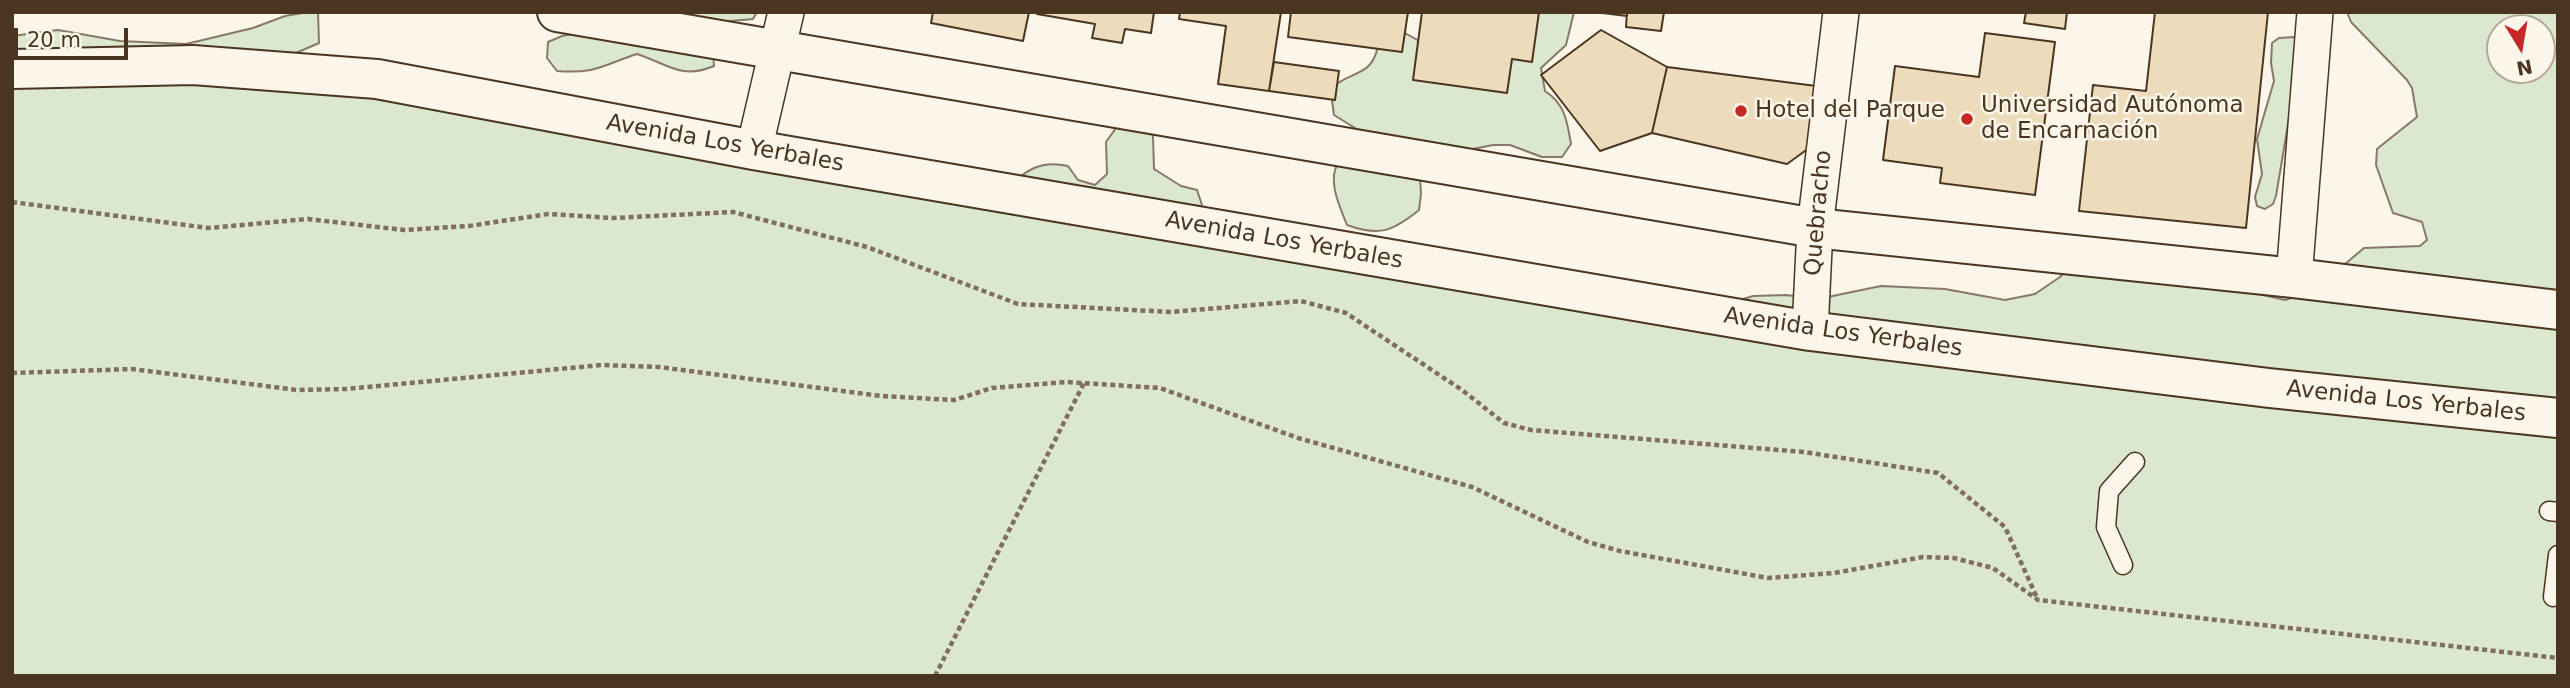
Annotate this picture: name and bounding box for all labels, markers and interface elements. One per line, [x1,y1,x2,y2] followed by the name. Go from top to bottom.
[18,14,131,58] scale bar
[2486,14,2556,84] north arrow
[27,28,81,52] text: 20 m
[2515,55,2535,80] text: N
[1981,92,2244,146] place label: Universidad Autónoma de Encarnación
[1755,97,1945,125] place label: Hotel del Parque
[1733,103,1749,119] marker: Hotel del Parque
[604,110,846,178] street label: Avenida Los Yerbales
[1959,111,1975,127] marker: Universidad Autónoma de Encarnación
[1800,149,1838,277] street label: Quebracho
[1163,207,1405,275] street label: Avenida Los Yerbales
[1722,303,1964,363] street label: Avenida Los Yerbales
[2285,376,2527,428] street label: Avenida Los Yerbales

